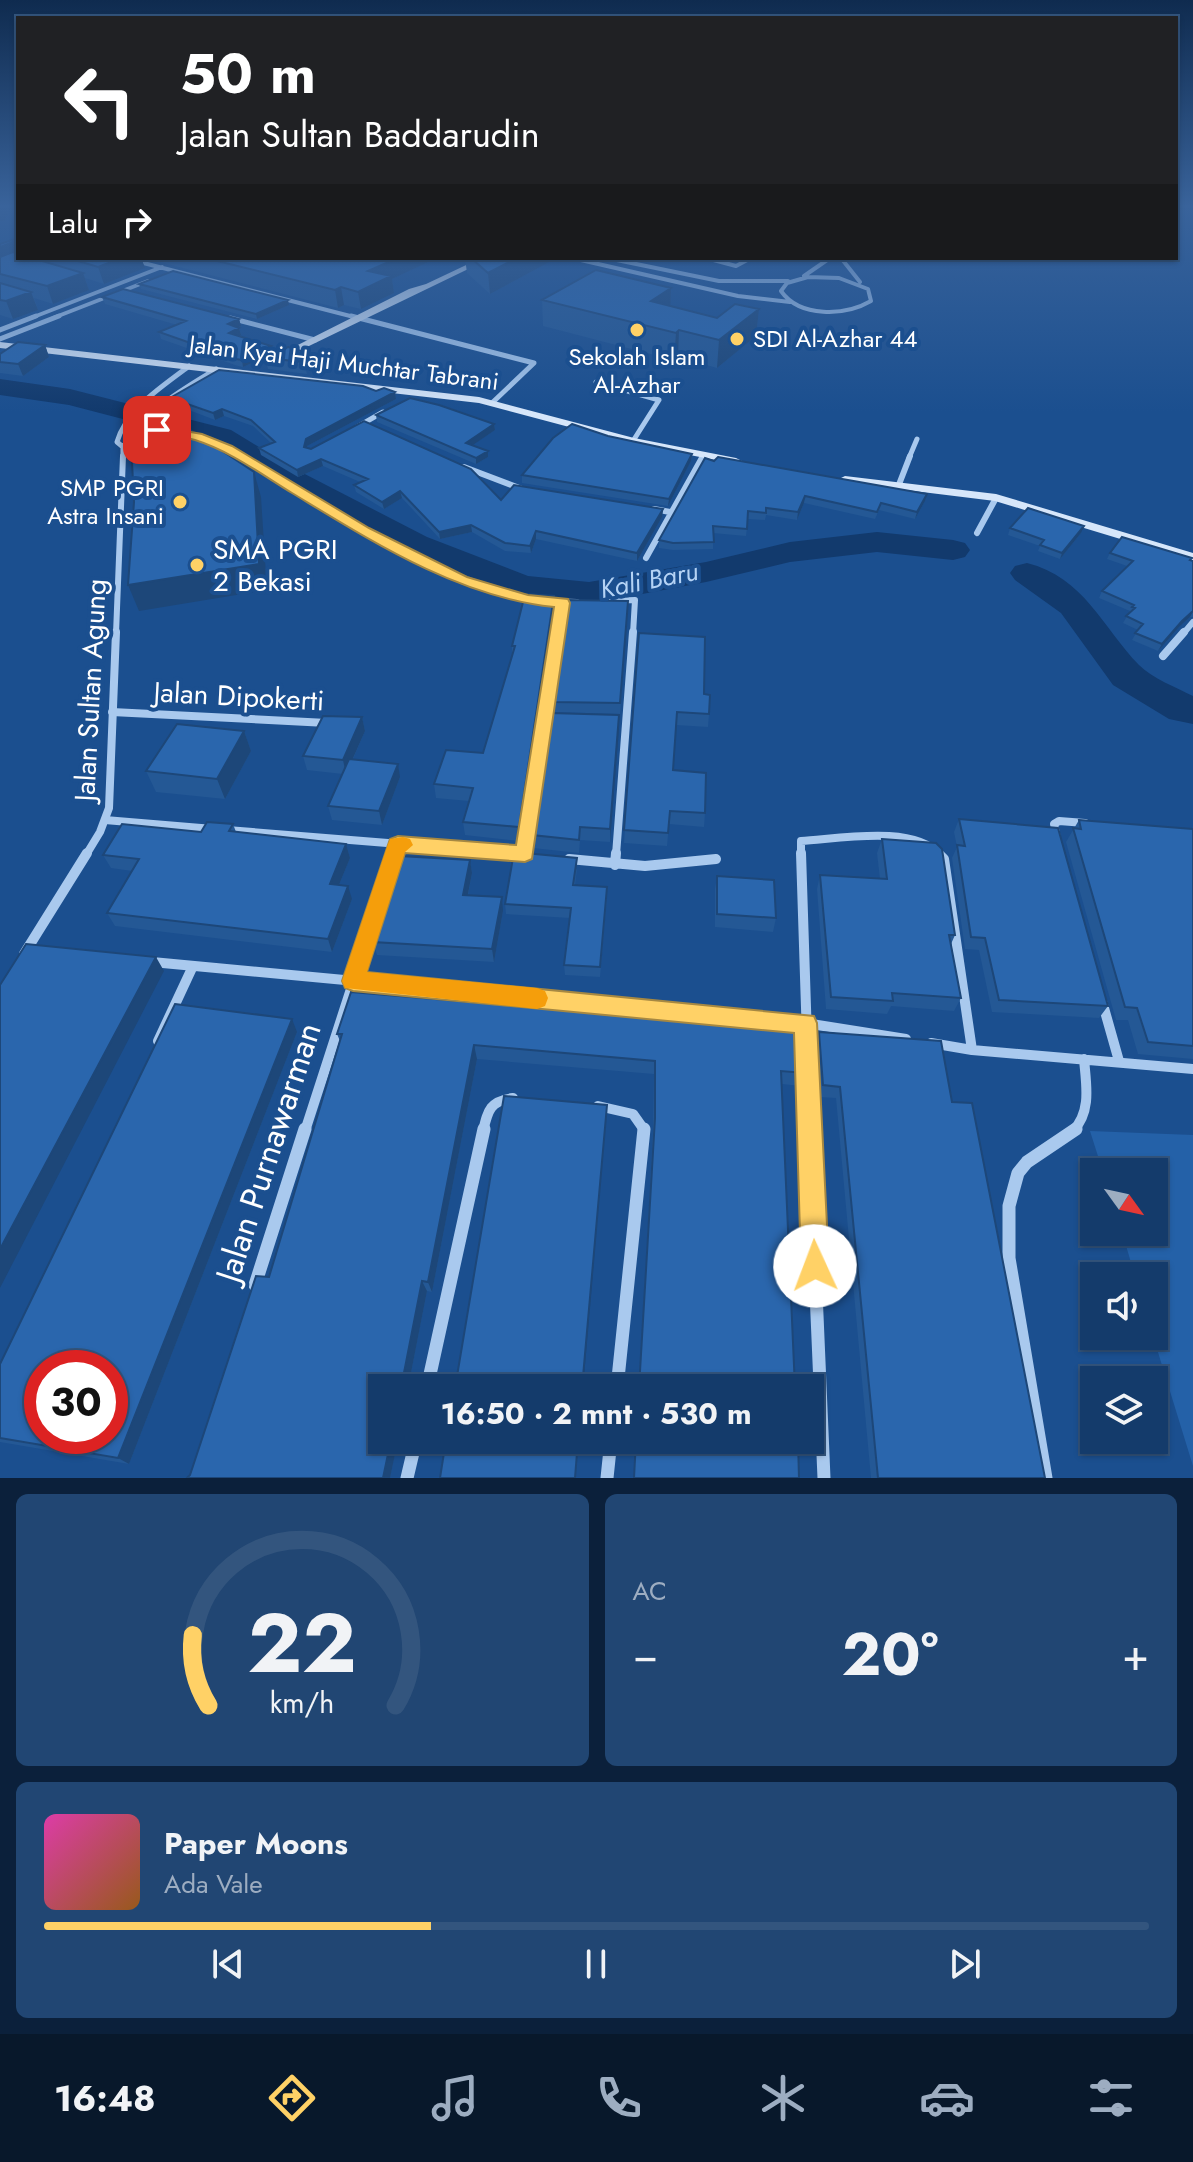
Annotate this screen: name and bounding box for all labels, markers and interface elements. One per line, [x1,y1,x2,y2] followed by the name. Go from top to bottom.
[180,33,316,114] text: 50 m
[48,48,152,152] icon: left
[180,108,540,160] text: Jalan Sultan Baddarudin
[115,200,159,244] icon: right
[48,201,99,244] text: Lalu
[628,321,646,339] marker: Sekolah Islam Al-Azhar
[753,321,918,356] place label: SDI Al-Azhar 44
[184,326,501,399] street label: Jalan Kyai Haji Muchtar Tabrani
[728,330,746,348] marker: SDI Al-Azhar 44
[568,339,706,402] place label: Sekolah Islam Al-Azhar
[123,396,191,464] pin
[135,408,179,452] icon: arrive
[47,470,164,533] place label: SMP PGRI Astra Insani
[171,493,189,511] marker: SMP PGRI Astra Insani
[213,529,338,602] place label: SMA PGRI 2 Bekasi
[597,552,701,608] water label: Kali Baru
[188,556,206,574] marker: SMA PGRI 2 Bekasi
[64,578,117,806] street label: Jalan Sultan Agung
[149,671,325,721] street label: Jalan Dipokerti
[202,1016,334,1292] street label: Jalan Purnawarman
[1080,1158,1168,1246] north arrow
[1080,1158,1168,1454] map controls
[773,1224,857,1308] position arrow
[1080,1262,1168,1350] button: sound
[24,1350,128,1454] speed limit sign: 30
[1080,1366,1168,1454] button: layers
[440,1392,752,1435] text: 16:50 · 2 mnt · 530 m
[633,1572,667,1610] text: AC
[248,1583,357,1703] text: 22
[842,1611,939,1698] text: 20°
[633,1623,658,1687] text: −
[1122,1623,1149,1687] text: +
[270,1682,335,1724] text: km/h
[164,1822,348,1865] text: Paper Moons
[164,1865,263,1903] text: Ada Vale
[206,1942,250,1986] icon: previous
[574,1942,618,1986] icon: pause
[943,1942,987,1986] icon: next
[264,2070,320,2126] icon: directions
[427,2070,483,2126] icon: music
[591,2070,647,2126] icon: phone
[755,2070,811,2126] icon: climate
[919,2070,975,2126] icon: car
[1083,2070,1139,2126] icon: filters
[54,2072,156,2124] text: 16:48

